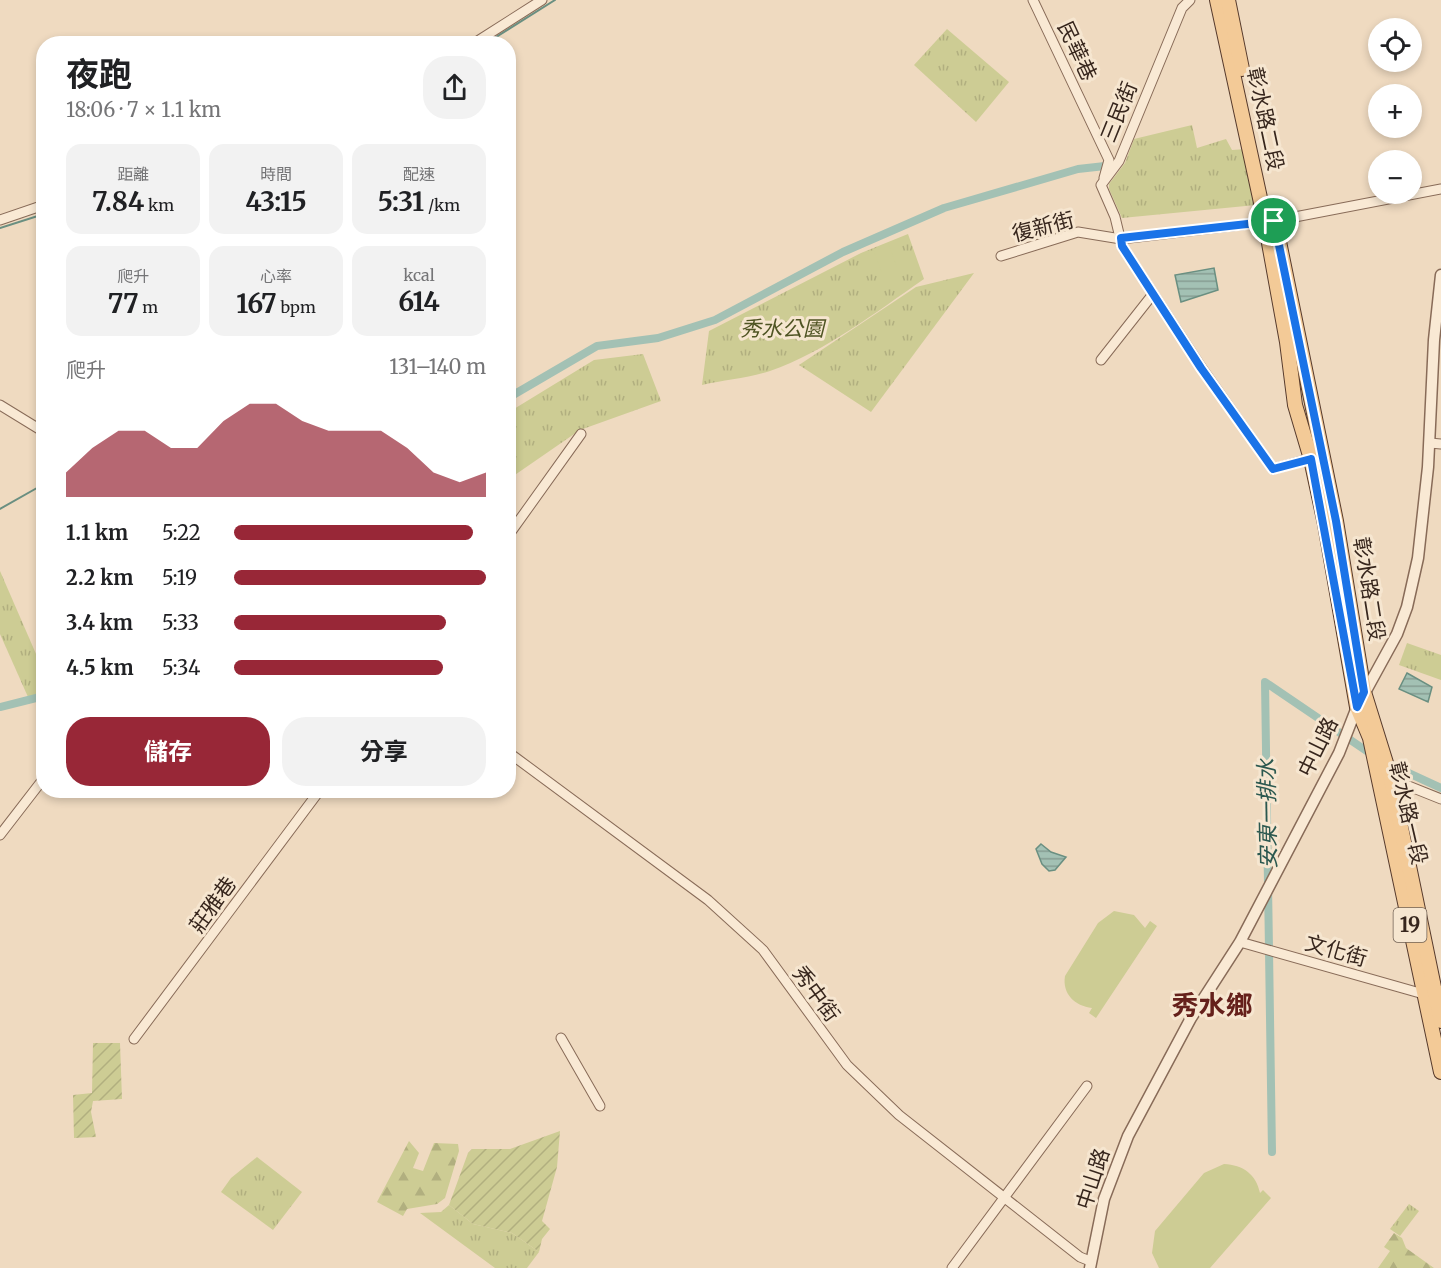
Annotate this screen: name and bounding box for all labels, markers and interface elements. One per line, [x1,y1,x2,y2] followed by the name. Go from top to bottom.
[1052,17,1103,85] street label: 民華巷
[1368,18,1422,204] map controls
[1368,18,1422,72] button: locate
[66,54,132,95] text: 夜跑
[423,56,486,119] button: share
[1241,65,1290,173] street label: 彰水路二段
[1094,78,1143,146] street label: 三民街
[1368,84,1422,138] button: +
[66,97,221,122] text: 18:06 · 7 × 1.1 km
[1368,150,1422,204] button: −
[117,164,149,184] text: 距離
[260,164,292,184] text: 時間
[403,164,435,184] text: 配速
[92,185,144,218] text: 7.84
[245,185,307,218] text: 43:15
[378,185,424,218] text: 5:31
[144,195,174,215] text: km
[424,195,460,215] text: /km
[1248,195,1299,246] pin
[1257,204,1290,237] icon: arrive
[1009,206,1077,247] street label: 復新街
[403,265,435,285] text: kcal
[117,266,149,286] text: 爬升
[260,266,292,286] text: 心率
[398,285,440,318] text: 614
[108,287,139,320] text: 77
[236,287,277,320] text: 167
[139,297,158,317] text: m
[277,297,316,317] text: bpm
[740,315,827,342] park label: 秀水公園
[389,354,486,379] text: 131–140 m
[66,357,106,382] text: 爬升
[66,520,128,545] text: 1.1 km
[162,520,201,545] text: 5:22
[1348,535,1391,643] street label: 彰水路二段
[66,565,133,590] text: 2.2 km
[162,565,197,590] text: 5:19
[66,610,133,635] text: 3.4 km
[162,610,199,635] text: 5:33
[66,655,134,680] text: 4.5 km
[162,655,200,680] text: 5:34
[1292,713,1343,781] street label: 中山路
[66,717,270,786] button: 儲存
[282,717,486,786] button: 分享
[1252,758,1282,869] water label: 安東一排水
[1384,759,1433,867] street label: 彰水路一段
[183,871,242,938] street label: 莊雅巷
[1394,908,1426,942] road number: 19
[1302,929,1370,972] street label: 文化街
[787,960,846,1027] street label: 秀中街
[1172,988,1253,1022] district label: 秀水鄉
[1070,1145,1115,1213] street label: 中山路

